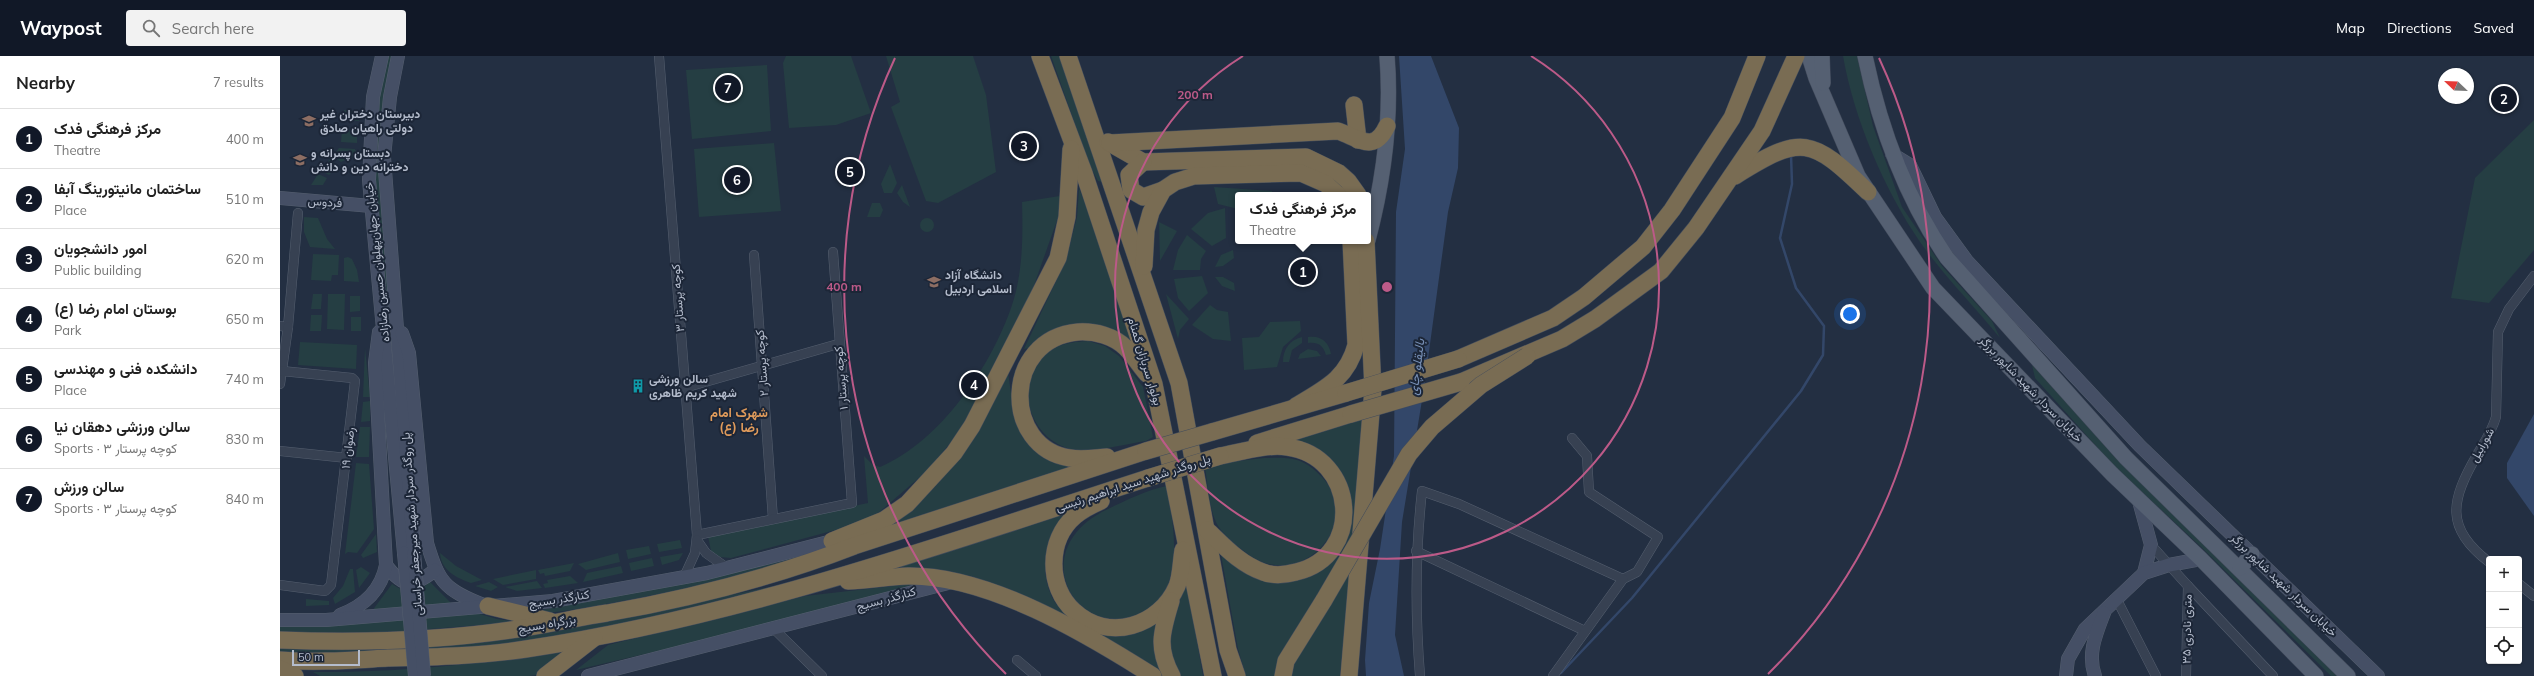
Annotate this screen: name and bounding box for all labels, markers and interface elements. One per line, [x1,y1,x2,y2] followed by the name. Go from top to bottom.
[126,10,406,46] search box
[20,16,102,40] text: Waypost
[140,17,162,39] icon: search
[172,19,254,38] text: Search here
[2336,19,2365,37] text: Map
[2387,19,2452,37] text: Directions
[2474,19,2514,37] text: Saved
[2438,68,2474,104] north arrow
[16,72,75,93] text: Nearby
[715,73,741,103] pin: 7
[213,74,264,90] text: 7 results
[2491,84,2517,114] pin: 2
[1177,87,1213,102] text: 200 m
[319,106,420,136] place label: دبیرستان دختران غیر دولتی راهیان صادق
[301,113,317,129] school or university icon: دبیرستان دختران غیر دولتی راهیان صادق
[54,119,161,138] text: مرکز فرهنگی فدک
[25,131,33,147] text: 1
[226,131,264,147] text: 400 m
[1011,131,1037,161] pin: 3
[54,142,101,158] text: Theatre
[311,145,408,175] place label: دبستان پسرانه و دخترانه دین و دانش
[292,152,308,168] school or university icon: دبستان پسرانه و دخترانه دین و دانش
[837,157,863,187] pin: 5
[724,165,750,195] pin: 6
[54,179,201,198] text: ساختمان مانیتورینگ آبفا
[361,181,393,343] street label: خیابان جهان‌پهلوان حسین رضا‌زاده
[25,191,33,207] text: 2
[226,191,264,207] text: 510 m
[1235,192,1371,244] popup
[307,193,343,211] street label: فردوس
[1249,199,1357,218] text: مرکز فرهنگی فدک
[54,202,87,218] text: Place
[1249,222,1296,238] text: Theatre
[54,239,147,258] text: امور دانشجویان
[25,251,33,267] text: 3
[226,251,264,267] text: 620 m
[1290,257,1316,287] pin: 1
[54,262,142,278] text: Public building
[668,263,688,333] street label: کوچه پرستار ۳
[945,267,1012,297] place label: دانشگاه آزاد اسلامی اردبیل
[926,274,942,290] school or university icon: دانشگاه آزاد اسلامی اردبیل
[826,279,862,294] text: 400 m
[1380,280,1394,294] centre of rings
[54,299,177,318] text: بوستان امام رضا (ع)
[1840,304,1860,324] your location
[25,311,33,327] text: 4
[226,311,264,327] text: 650 m
[1124,315,1166,407] street label: بولوار سربازان گمنام
[54,322,81,338] text: Park
[752,329,772,397] street label: کوچه پرستار ۲
[1975,332,2086,446] street label: خیابان سردار شهید شاپور برزگر
[1405,337,1430,396] water label: بالیقلو چای
[830,346,852,410] street label: کوچه پرستار ۱
[54,359,197,378] text: دانشکده فنی و مهندسی
[961,370,987,400] pin: 4
[25,371,33,387] text: 5
[226,371,264,387] text: 740 m
[649,371,737,401] place label: سالن ورزشی شهید کریم ظاهری
[630,378,646,394] building icon: سالن ورزشی شهید کریم ظاهری
[54,382,87,398] text: Place
[710,404,768,436] district label: شهرک امام رضا (ع)
[54,417,190,436] text: سالن ورزشی دهقان نیا
[2466,425,2498,465] street label: شورابیل
[338,426,358,470] street label: رضوان ۱۹
[25,431,33,447] text: 6
[226,431,264,447] text: 830 m
[398,432,426,616] street label: پل روگذر سردار شهید میرجعفر خراسانی
[54,440,177,456] text: Sports · کوچه پرستار ۳
[1054,450,1212,516] street label: پل روگذر شهید سید ابراهیم رئیسی
[54,477,124,496] text: سالن ورزش
[25,491,33,507] text: 7
[226,491,264,507] text: 840 m
[54,500,177,516] text: Sports · کوچه پرستار ۳
[2227,529,2341,640] street label: خیابان سردار شهید شاپور برزگر
[2486,556,2522,664] map controls
[2486,556,2522,592] button: +
[854,583,918,616] street label: کنارگذر بسیج
[527,586,591,613] street label: کنارگذر بسیج
[2486,592,2522,628] button: −
[2178,594,2196,664] street label: ۳۵ متری نادری
[517,611,577,638] street label: بزرگراه بسیج
[2486,628,2522,664] button: locate
[292,648,360,667] scale bar
[298,650,324,664] text: 50 m

